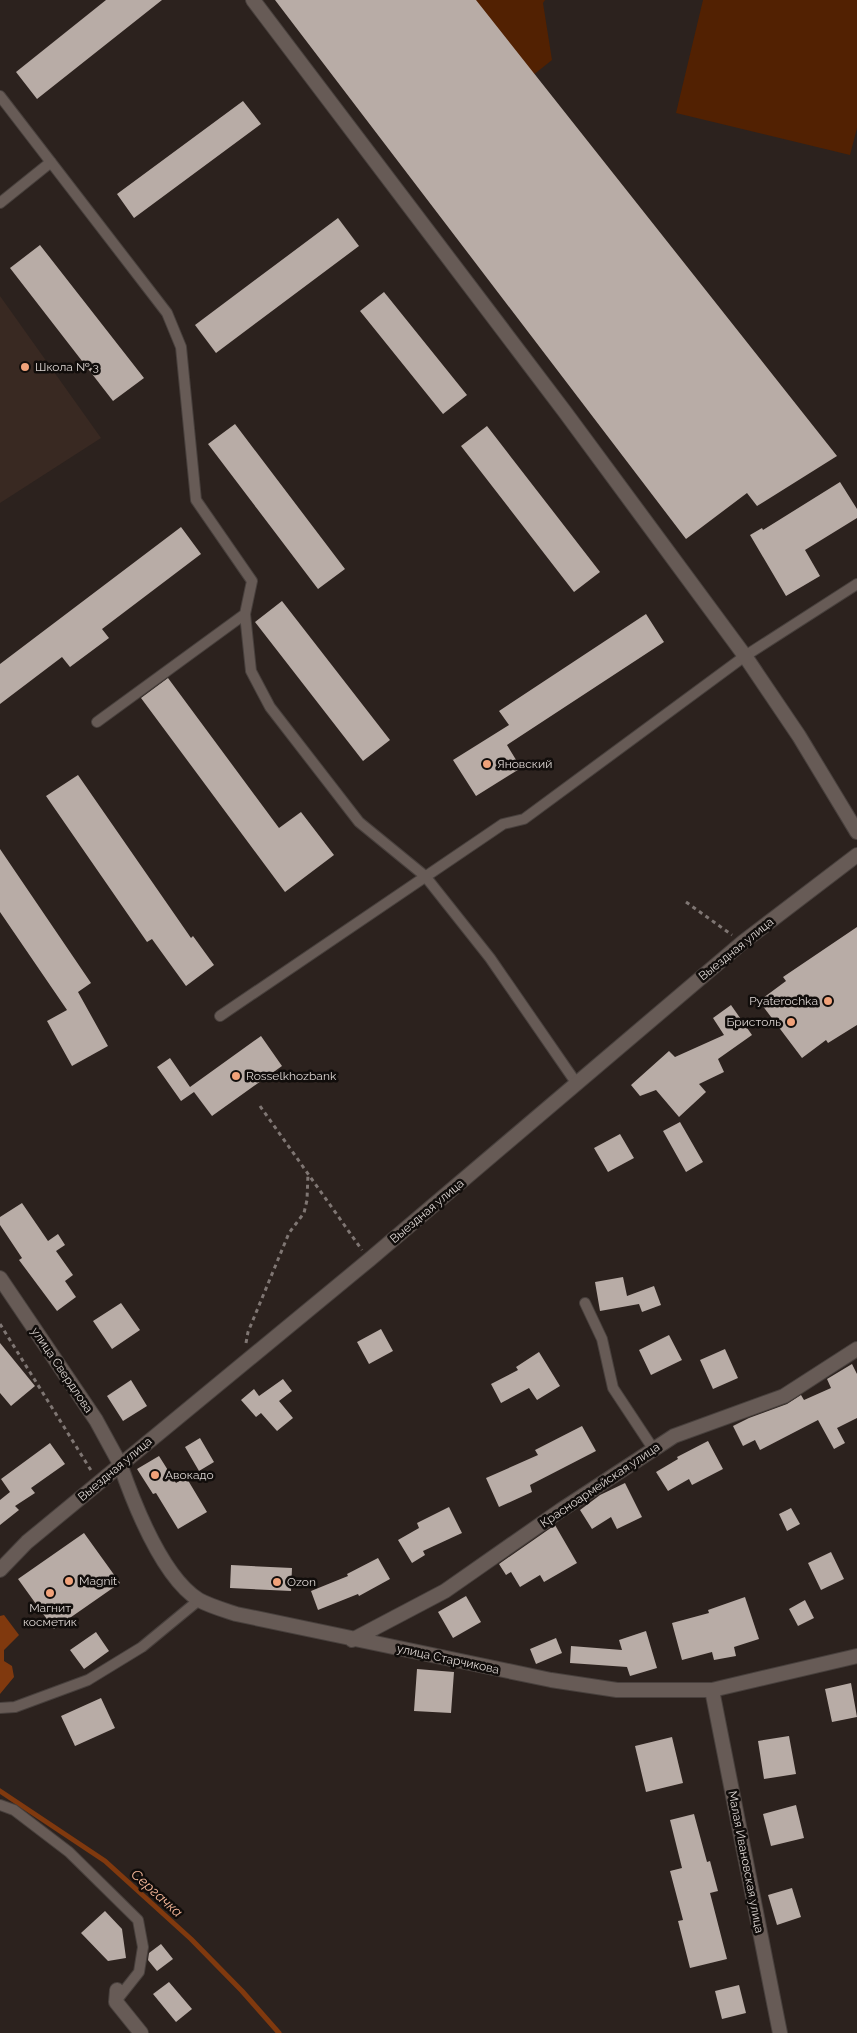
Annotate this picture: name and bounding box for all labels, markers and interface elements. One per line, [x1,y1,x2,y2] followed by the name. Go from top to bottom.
[35,360,99,374] place label: Школа № 3
[19,361,31,373] marker: Школа № 3
[497,757,552,771] place label: Яновский
[481,758,493,770] marker: Яновский
[696,915,776,983] street label: Выездная улица
[749,994,818,1008] place label: Pyaterochka
[822,995,834,1007] marker: Pyaterochka
[727,1015,781,1029] place label: Бристоль
[785,1016,797,1028] marker: Бристоль
[246,1069,337,1083] place label: Rosselkhozbank
[230,1070,242,1082] marker: Rosselkhozbank
[387,1176,467,1246] street label: Выездная улица
[28,1325,96,1415] street label: улица Свердлова
[75,1434,155,1504] street label: Выездная улица
[538,1440,662,1530] street label: Красноармейская улица
[165,1468,214,1482] place label: Авокадо
[149,1469,161,1481] marker: Авокадо
[79,1574,117,1588] place label: Magnit
[63,1575,75,1587] marker: Magnit
[287,1575,316,1589] place label: Ozon
[271,1576,283,1588] marker: Ozon
[44,1587,56,1599] marker: Магнит косметик
[23,1601,77,1629] place label: Магнит косметик
[396,1641,500,1677] street label: улица Старчикова
[725,1790,767,1934] street label: Малая Ивановская улица
[128,1866,186,1920] water label: Сергачка

